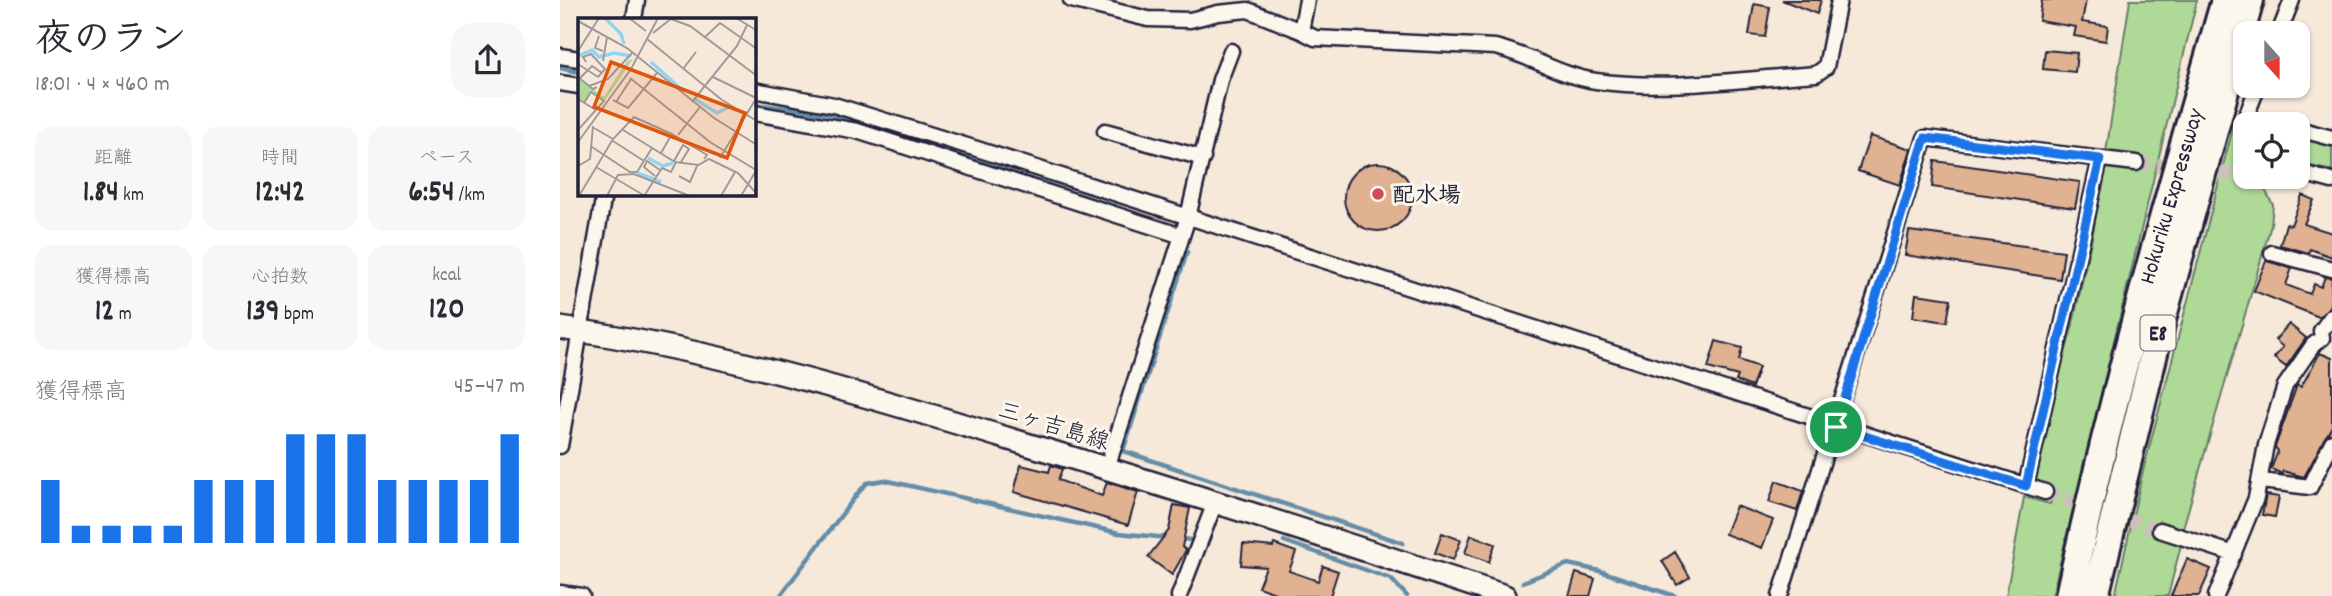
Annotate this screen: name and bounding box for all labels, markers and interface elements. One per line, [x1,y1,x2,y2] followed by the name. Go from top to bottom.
[35,15,187,70] text: 夜のラン
[578,18,756,196] inset map
[2233,21,2310,98] north arrow
[2233,21,2310,189] map controls
[451,23,525,97] button: share
[35,69,170,102] text: 18:01 · 4 × 460 m
[2133,105,2214,289] street label: Hokuriku Expressway
[2233,112,2310,189] button: locate
[94,146,132,173] text: 距離
[261,146,299,173] text: 時間
[419,146,475,173] text: ペース
[83,173,119,216] text: 1.84
[255,173,305,216] text: 12:42
[408,173,454,216] text: 6:54
[1392,181,1461,214] place label: 配水場
[119,183,144,210] text: km
[454,183,485,210] text: /km
[1370,186,1386,202] marker: 配水場
[432,263,461,290] text: kcal
[75,265,151,292] text: 獲得標高
[251,265,309,292] text: 心拍数
[429,290,465,333] text: 120
[95,292,114,335] text: 12
[246,292,280,335] text: 139
[114,302,132,329] text: m
[280,302,314,329] text: bpm
[2140,316,2176,350] road number: E8
[454,371,525,404] text: 45–47 m
[35,377,127,410] text: 獲得標高
[993,396,1113,461] street label: 三ヶ吉島線
[1806,397,1866,457] pin
[1817,408,1855,446] icon: arrive

